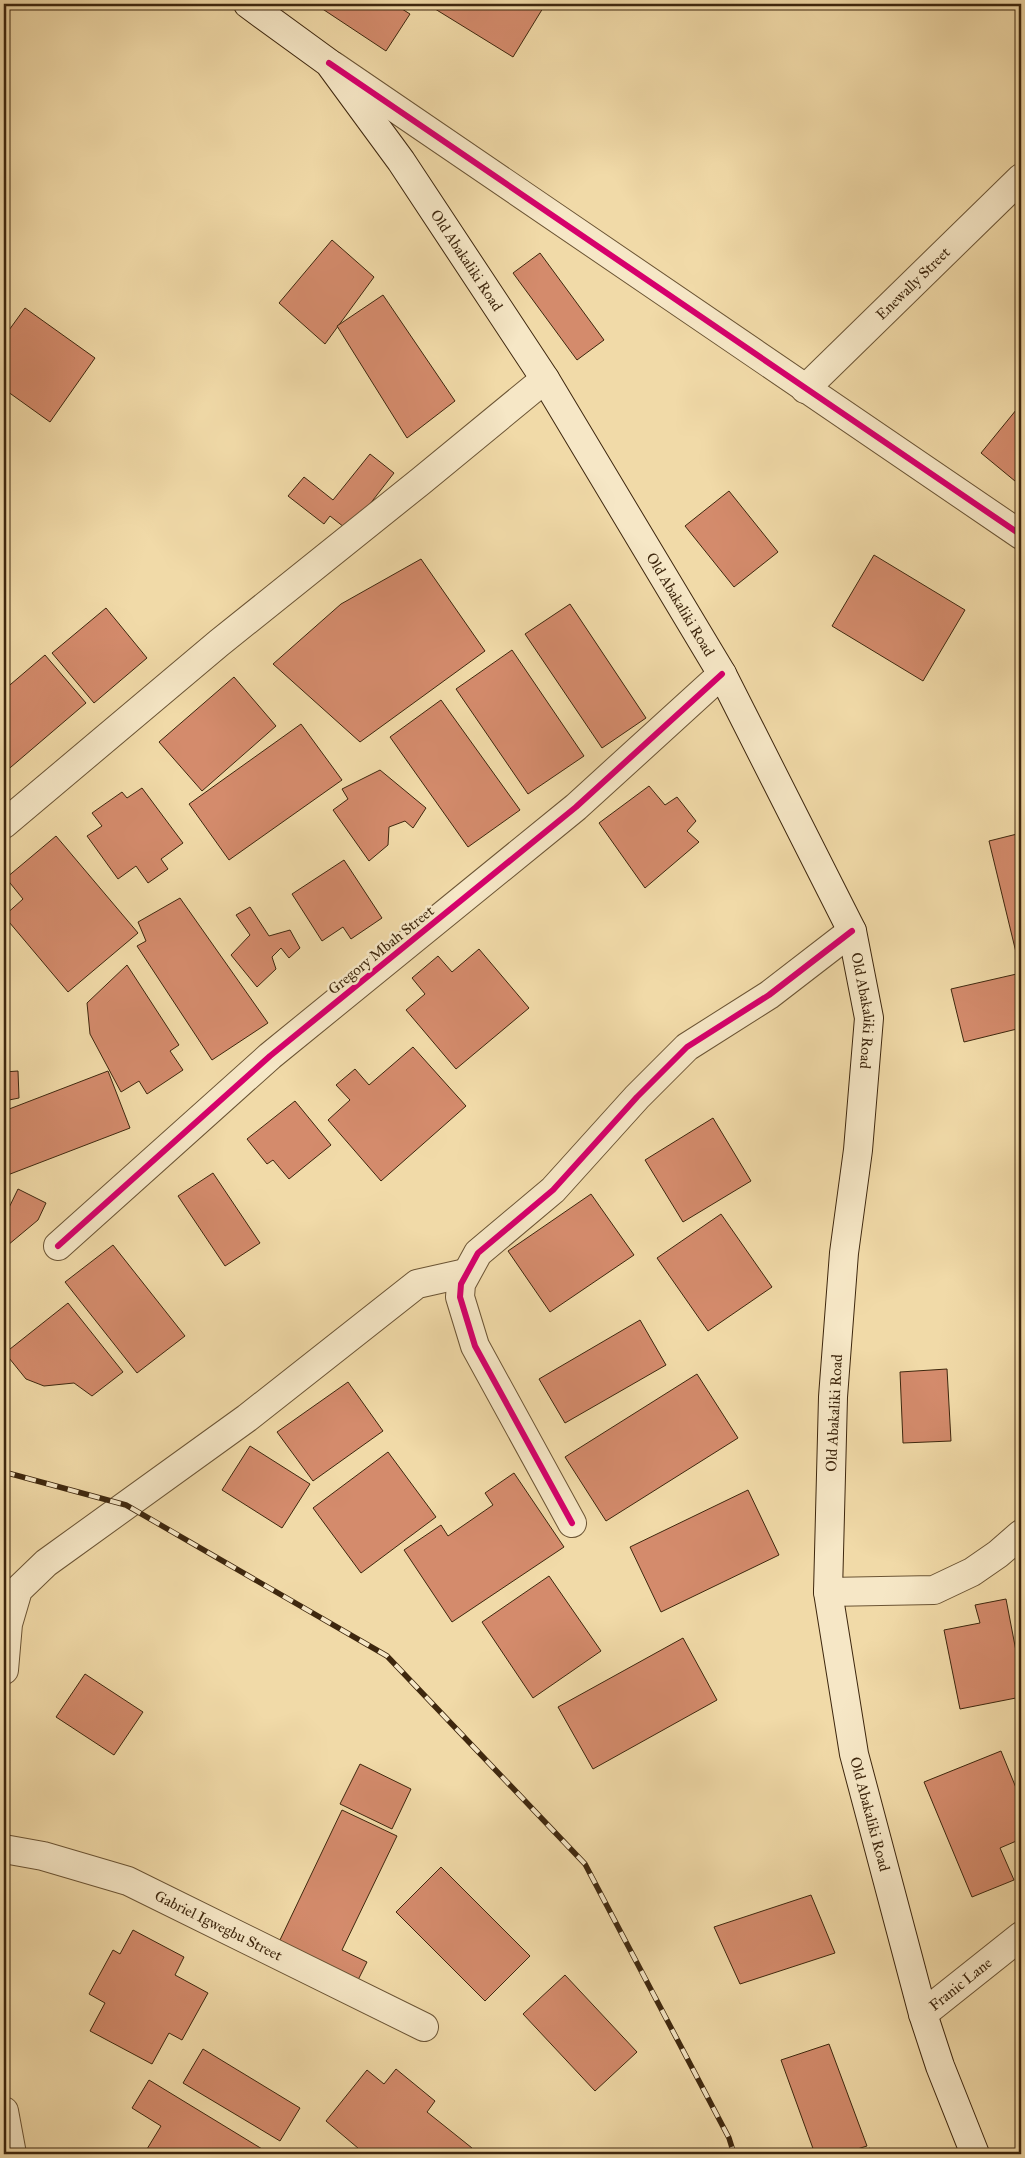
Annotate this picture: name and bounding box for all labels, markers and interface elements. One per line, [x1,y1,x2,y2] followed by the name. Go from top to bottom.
[427,206,507,315] street label: Old Abakaliki Road
[872,243,954,324] street label: Enewally Street
[642,549,719,660] street label: Old Abakaliki Road
[324,901,438,998] street label: Gregory Mbah Street
[847,951,878,1070] street label: Old Abakaliki Road
[822,1353,846,1472] street label: Old Abakaliki Road
[846,1755,894,1874] street label: Old Abakaliki Road
[152,1887,286,1965] street label: Gabriel Igwegbu Street
[926,1954,996,2015] street label: Franic Lane

